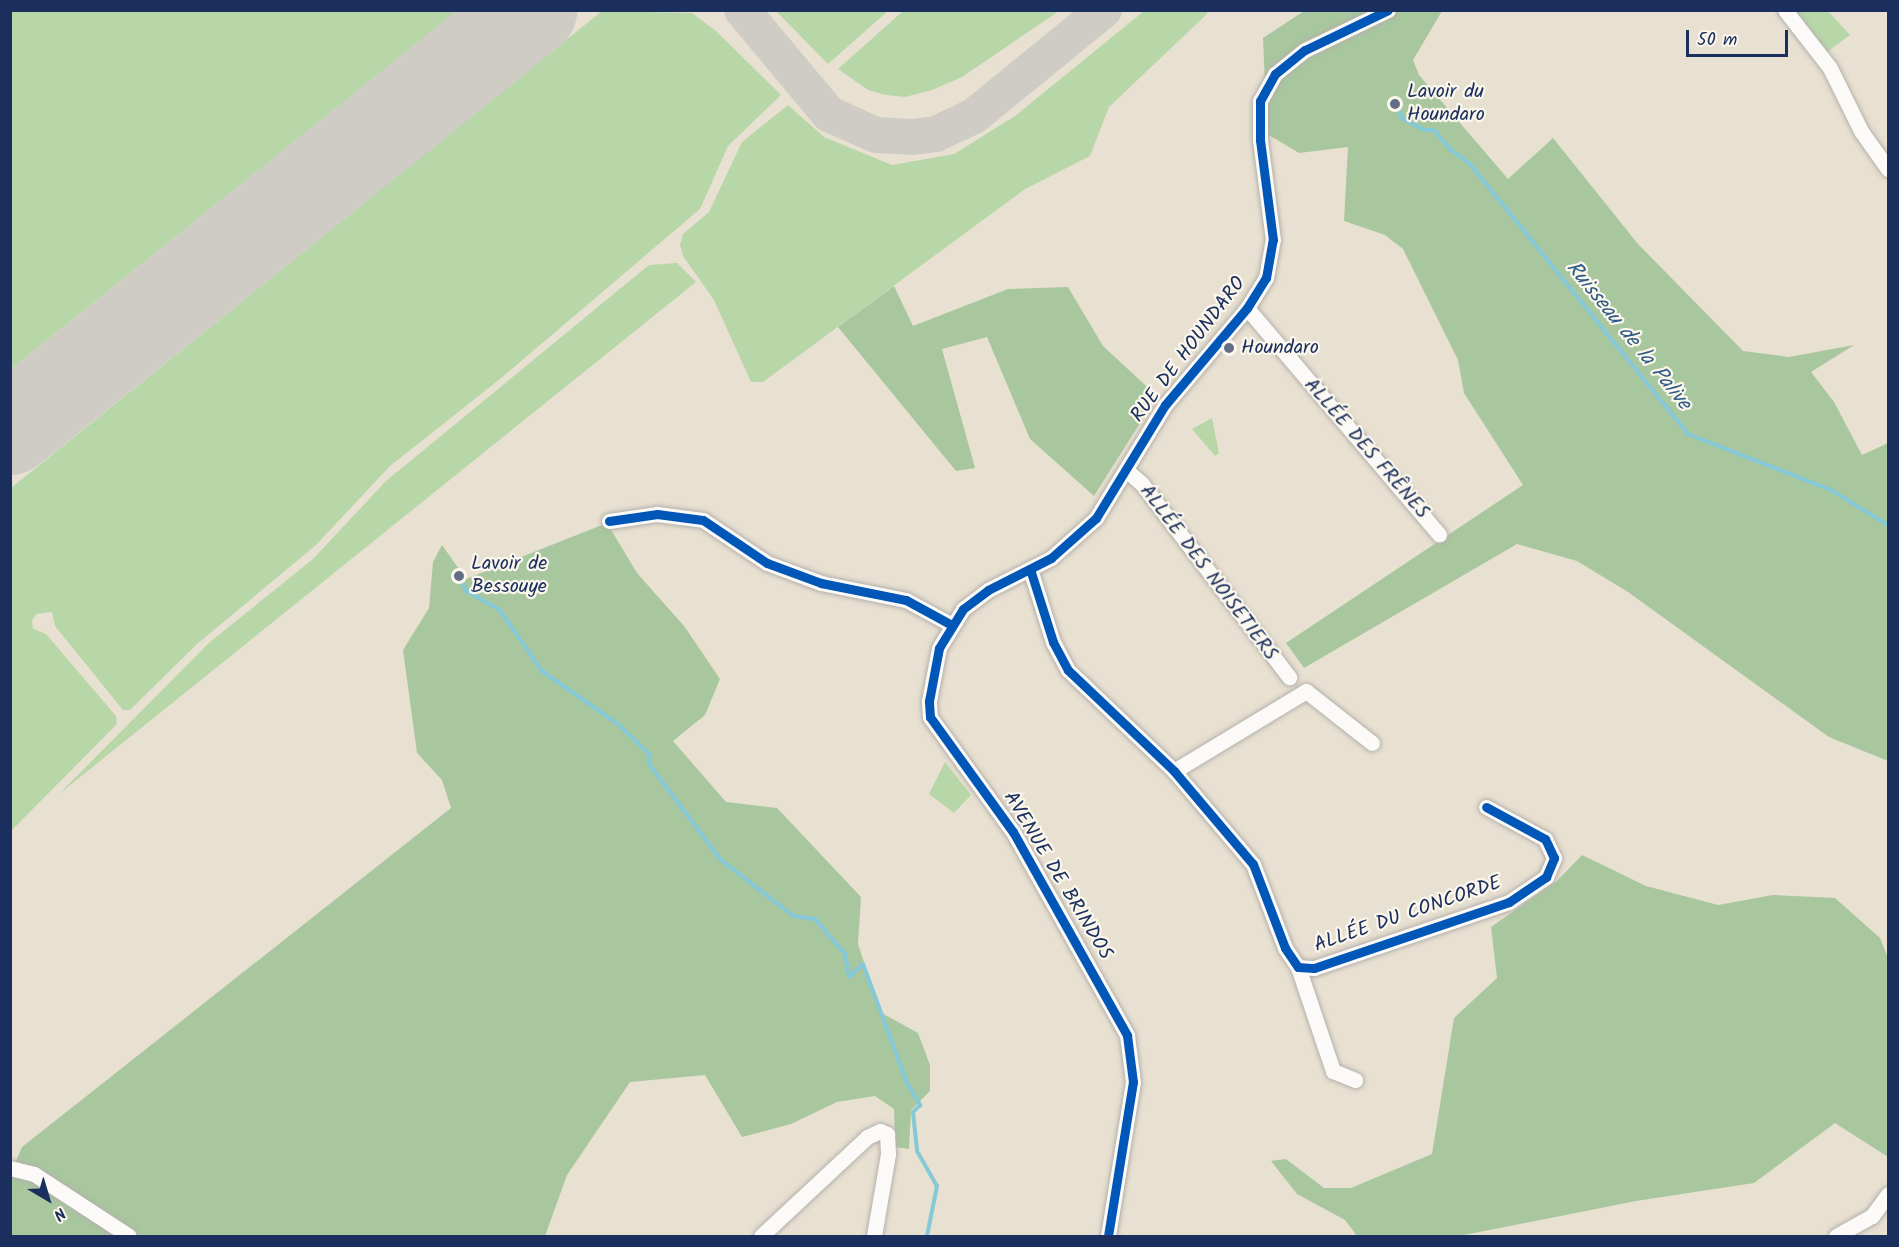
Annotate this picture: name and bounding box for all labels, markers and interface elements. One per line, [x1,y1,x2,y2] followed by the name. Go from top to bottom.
[1689,18,1791,56] scale bar
[1697,26,1737,55] text: 50 m
[1407,80,1485,127] place label: Lavoir du Houndaro
[1388,97,1402,111] marker: Lavoir du Houndaro
[1560,256,1696,416] water label: Ruisseau de la Palive
[1126,272,1252,428] street label: RUE DE HOUNDARO
[1241,336,1319,360] place label: Houndaro
[1222,341,1236,355] marker: Houndaro
[1298,374,1434,524] street label: ALLÉE DES FRÊNES
[1134,480,1282,666] street label: ALLÉE DES NOISETIERS
[471,552,547,599] place label: Lavoir de Bessouye
[452,569,466,583] marker: Lavoir de Bessouye
[997,787,1117,965] street label: AVENUE DE BRINDOS
[1311,872,1505,958] street label: ALLÉE DU CONCORDE
[18,1169,78,1229] north arrow
[48,1201,71,1227] text: N

